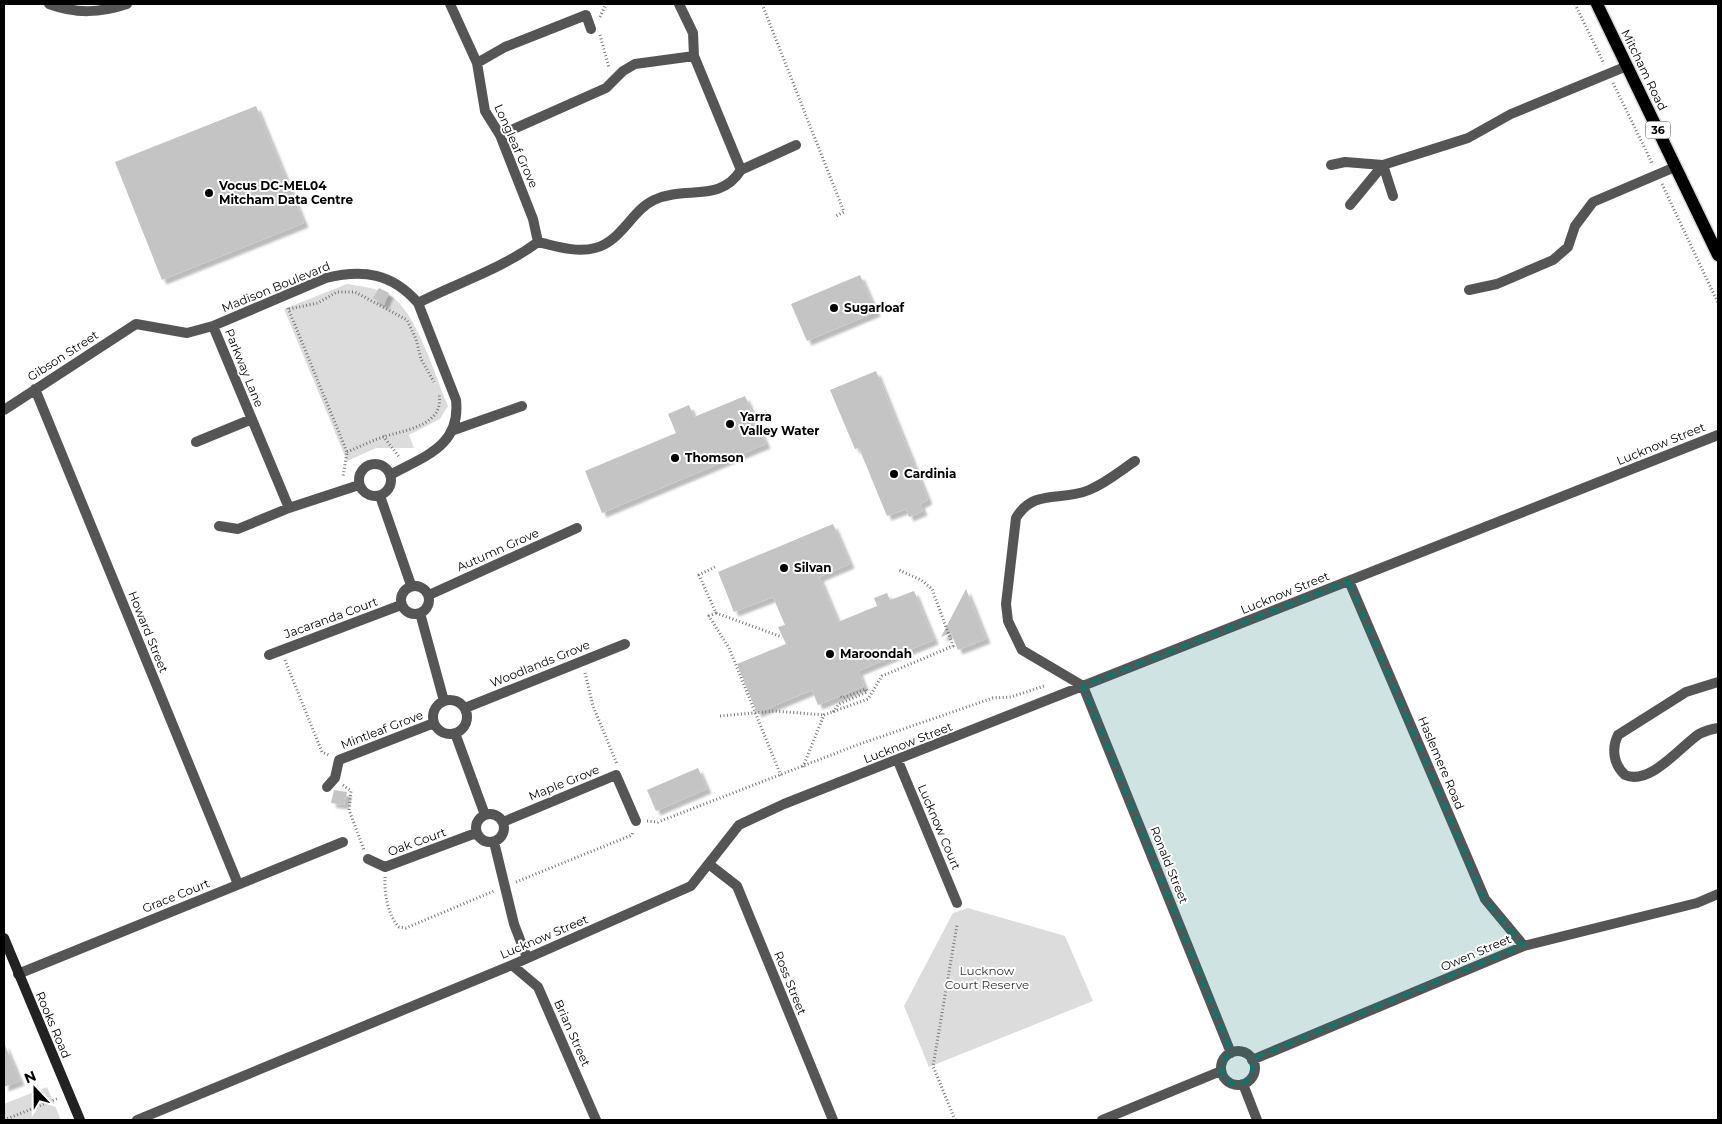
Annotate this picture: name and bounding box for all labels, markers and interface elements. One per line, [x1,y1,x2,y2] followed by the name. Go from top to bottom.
[1618,27,1671,113] street label: Mitcham Road
[491,102,542,190] street label: Longleaf Grove
[1646,122,1670,138] road number: 36
[218,178,354,207] place label: Vocus DC-MEL04 Mitcham Data Centre
[203,187,215,199] marker: Vocus DC-MEL04 Mitcham Data Centre
[219,258,332,315] street label: Madison Boulevard
[844,300,906,315] place label: Sugarloaf
[828,302,840,314] marker: Sugarloaf
[222,326,267,409] street label: Parkway Lane
[24,327,101,384] street label: Gibson Street
[739,409,820,438] place label: Yarra Valley Water
[724,418,736,430] marker: Yarra Valley Water
[1614,419,1707,468] street label: Lucknow Street
[685,450,744,465] place label: Thomson
[669,452,681,464] marker: Thomson
[904,466,956,481] place label: Cardinia
[888,468,900,480] marker: Cardinia
[454,525,541,574] street label: Autumn Grove
[794,560,832,575] place label: Silvan
[778,562,790,574] marker: Silvan
[1238,568,1331,617] street label: Lucknow Street
[125,589,172,675] street label: Howard Street
[281,594,380,642] street label: Jacaranda Court
[488,637,592,690] street label: Woodlands Grove
[840,646,912,661] place label: Maroondah
[824,648,836,660] marker: Maroondah
[338,707,425,752] street label: Mintleaf Grove
[1415,714,1468,812] street label: Haslemere Road
[861,719,955,766] street label: Lucknow Street
[526,762,601,804] street label: Maple Grove
[915,782,964,872] street label: Lucknow Court
[386,824,448,859] street label: Oak Court
[1147,824,1192,906] street label: Ronald Street
[140,875,212,916] street label: Grace Court
[498,911,590,962] street label: Lucknow Street
[1438,931,1513,974] street label: Owen Street
[771,949,810,1017] street label: Ross Street
[945,963,1029,992] park label: Lucknow Court Reserve
[33,989,74,1060] street label: Rooks Road
[551,997,594,1069] street label: Brian Street
[10,1064,60,1114] north arrow
[22,1066,39,1087] text: N

